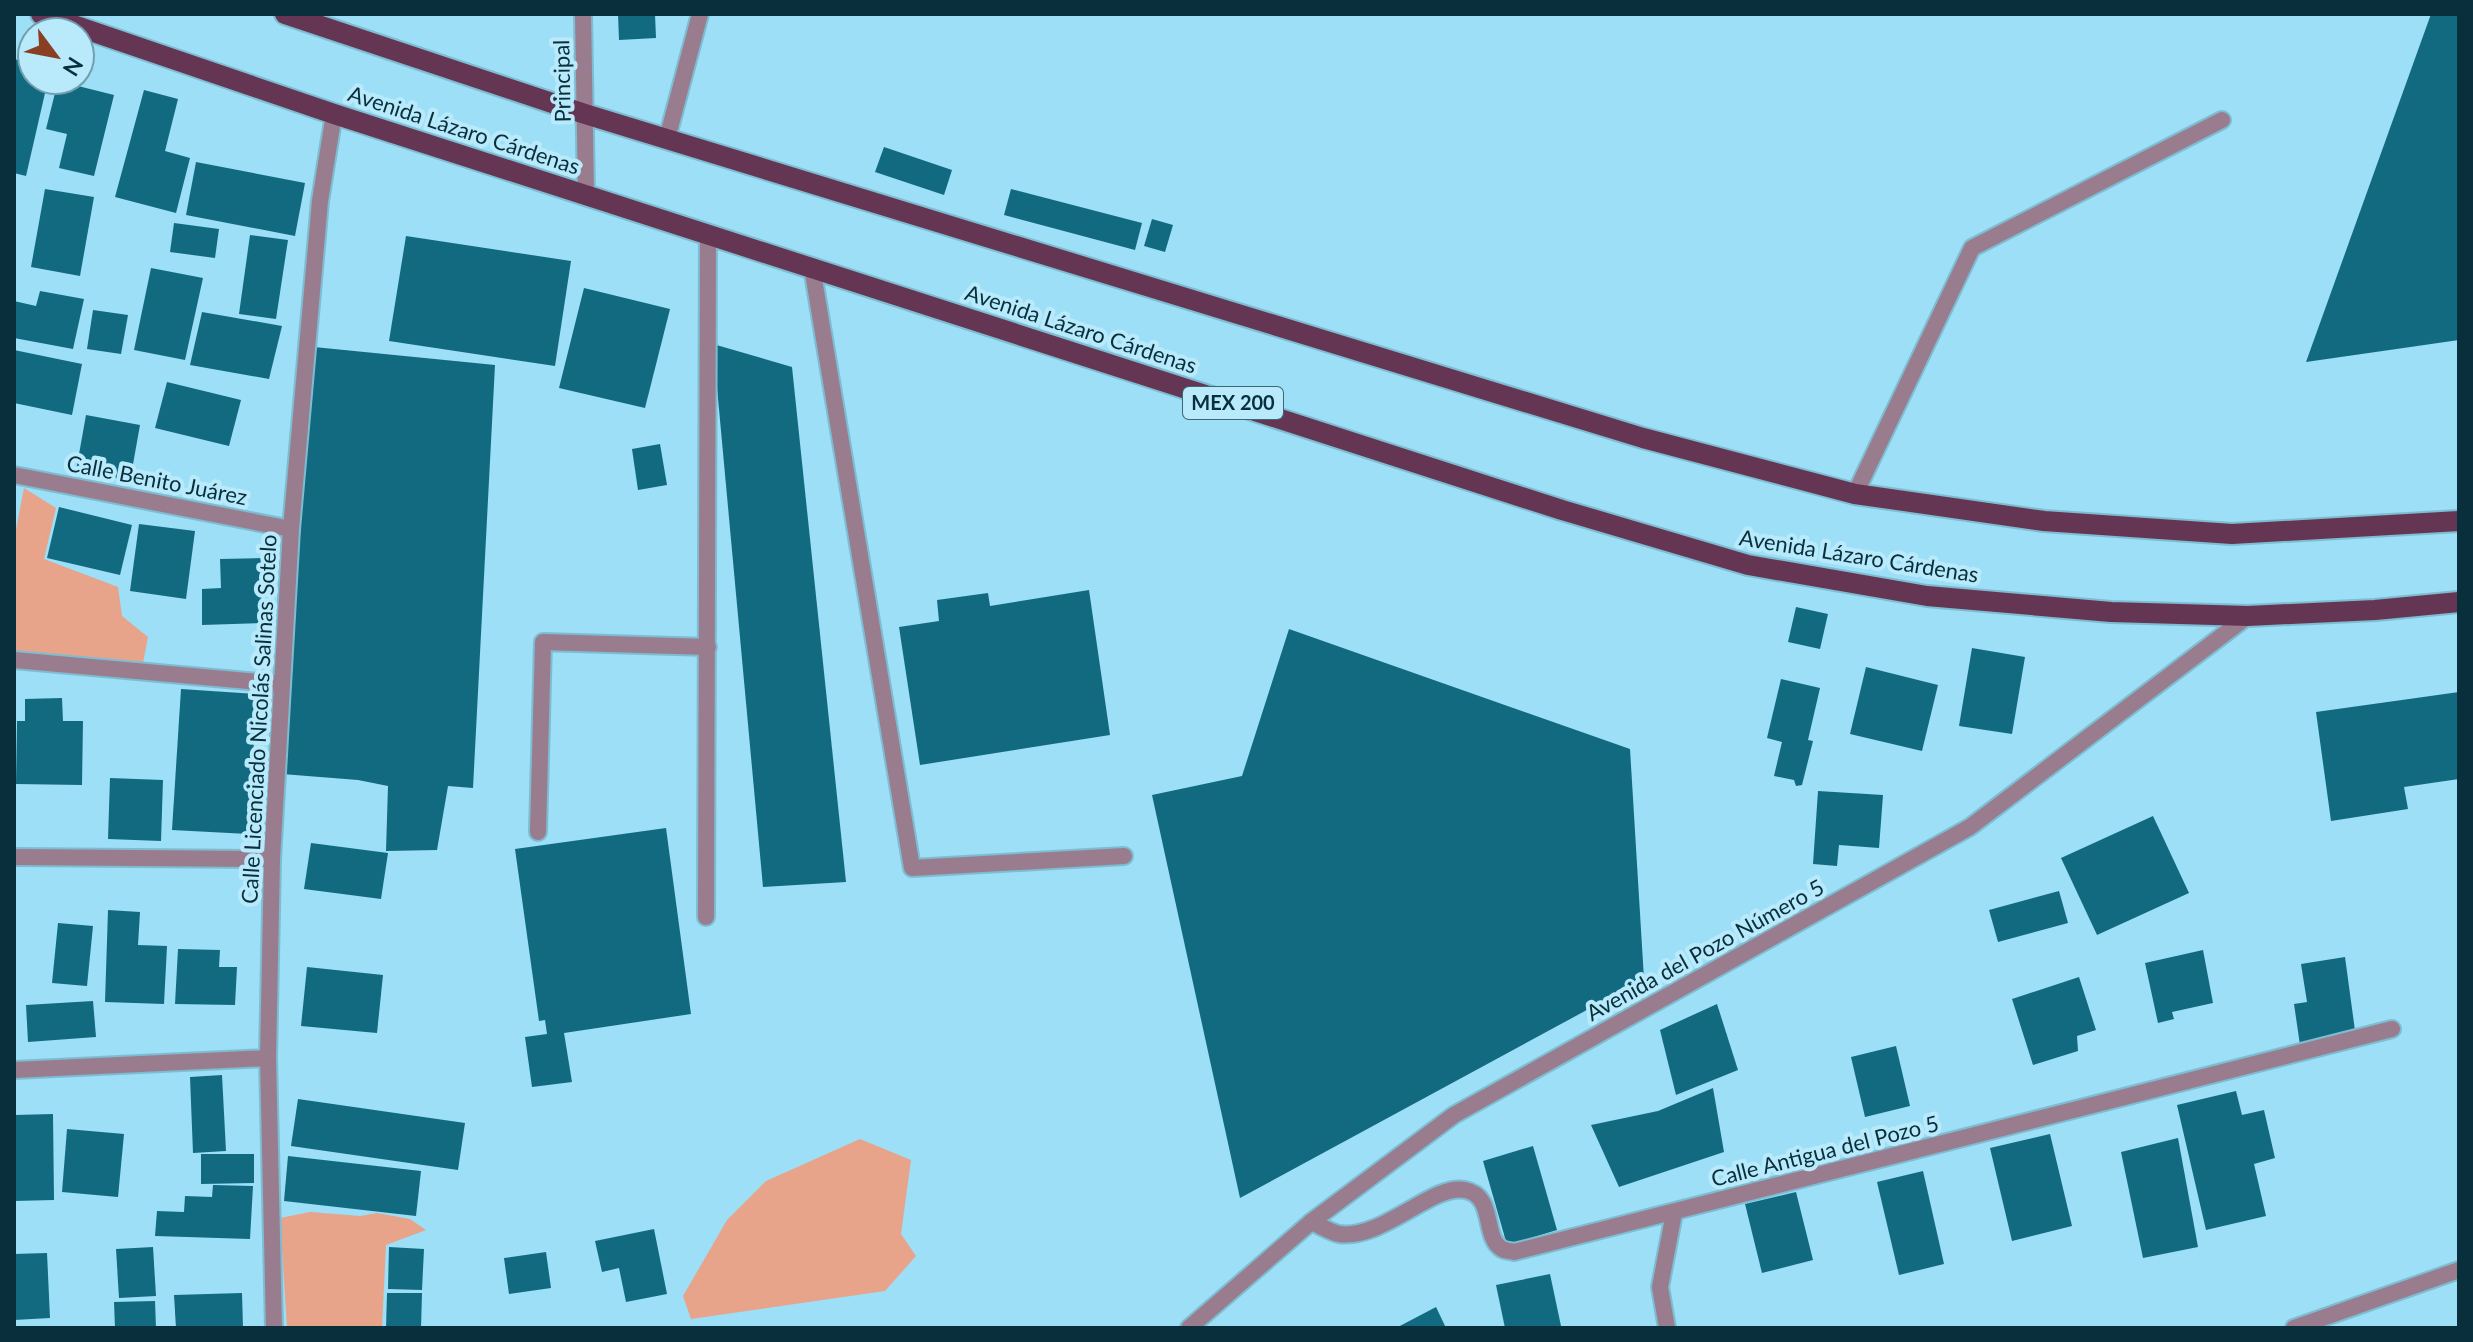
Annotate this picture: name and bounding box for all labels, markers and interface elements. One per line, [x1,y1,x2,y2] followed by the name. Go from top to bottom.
[16,16,96,96] north arrow
[547,39,576,123] street label: Principal
[57,53,89,81] text: N
[345,79,583,180] street label: Avenida Lázaro Cárdenas
[962,278,1200,379] street label: Avenida Lázaro Cárdenas
[1183,387,1283,419] road number: MEX 200
[65,449,250,510] street label: Calle Benito Juárez
[1738,523,1981,588] street label: Avenida Lázaro Cárdenas
[235,534,282,904] street label: Calle Licenciado Nicolás Salinas Sotelo
[1581,873,1828,1026] street label: Avenida del Pozo Número 5
[1708,1109,1941,1192] street label: Calle Antigua del Pozo 5

